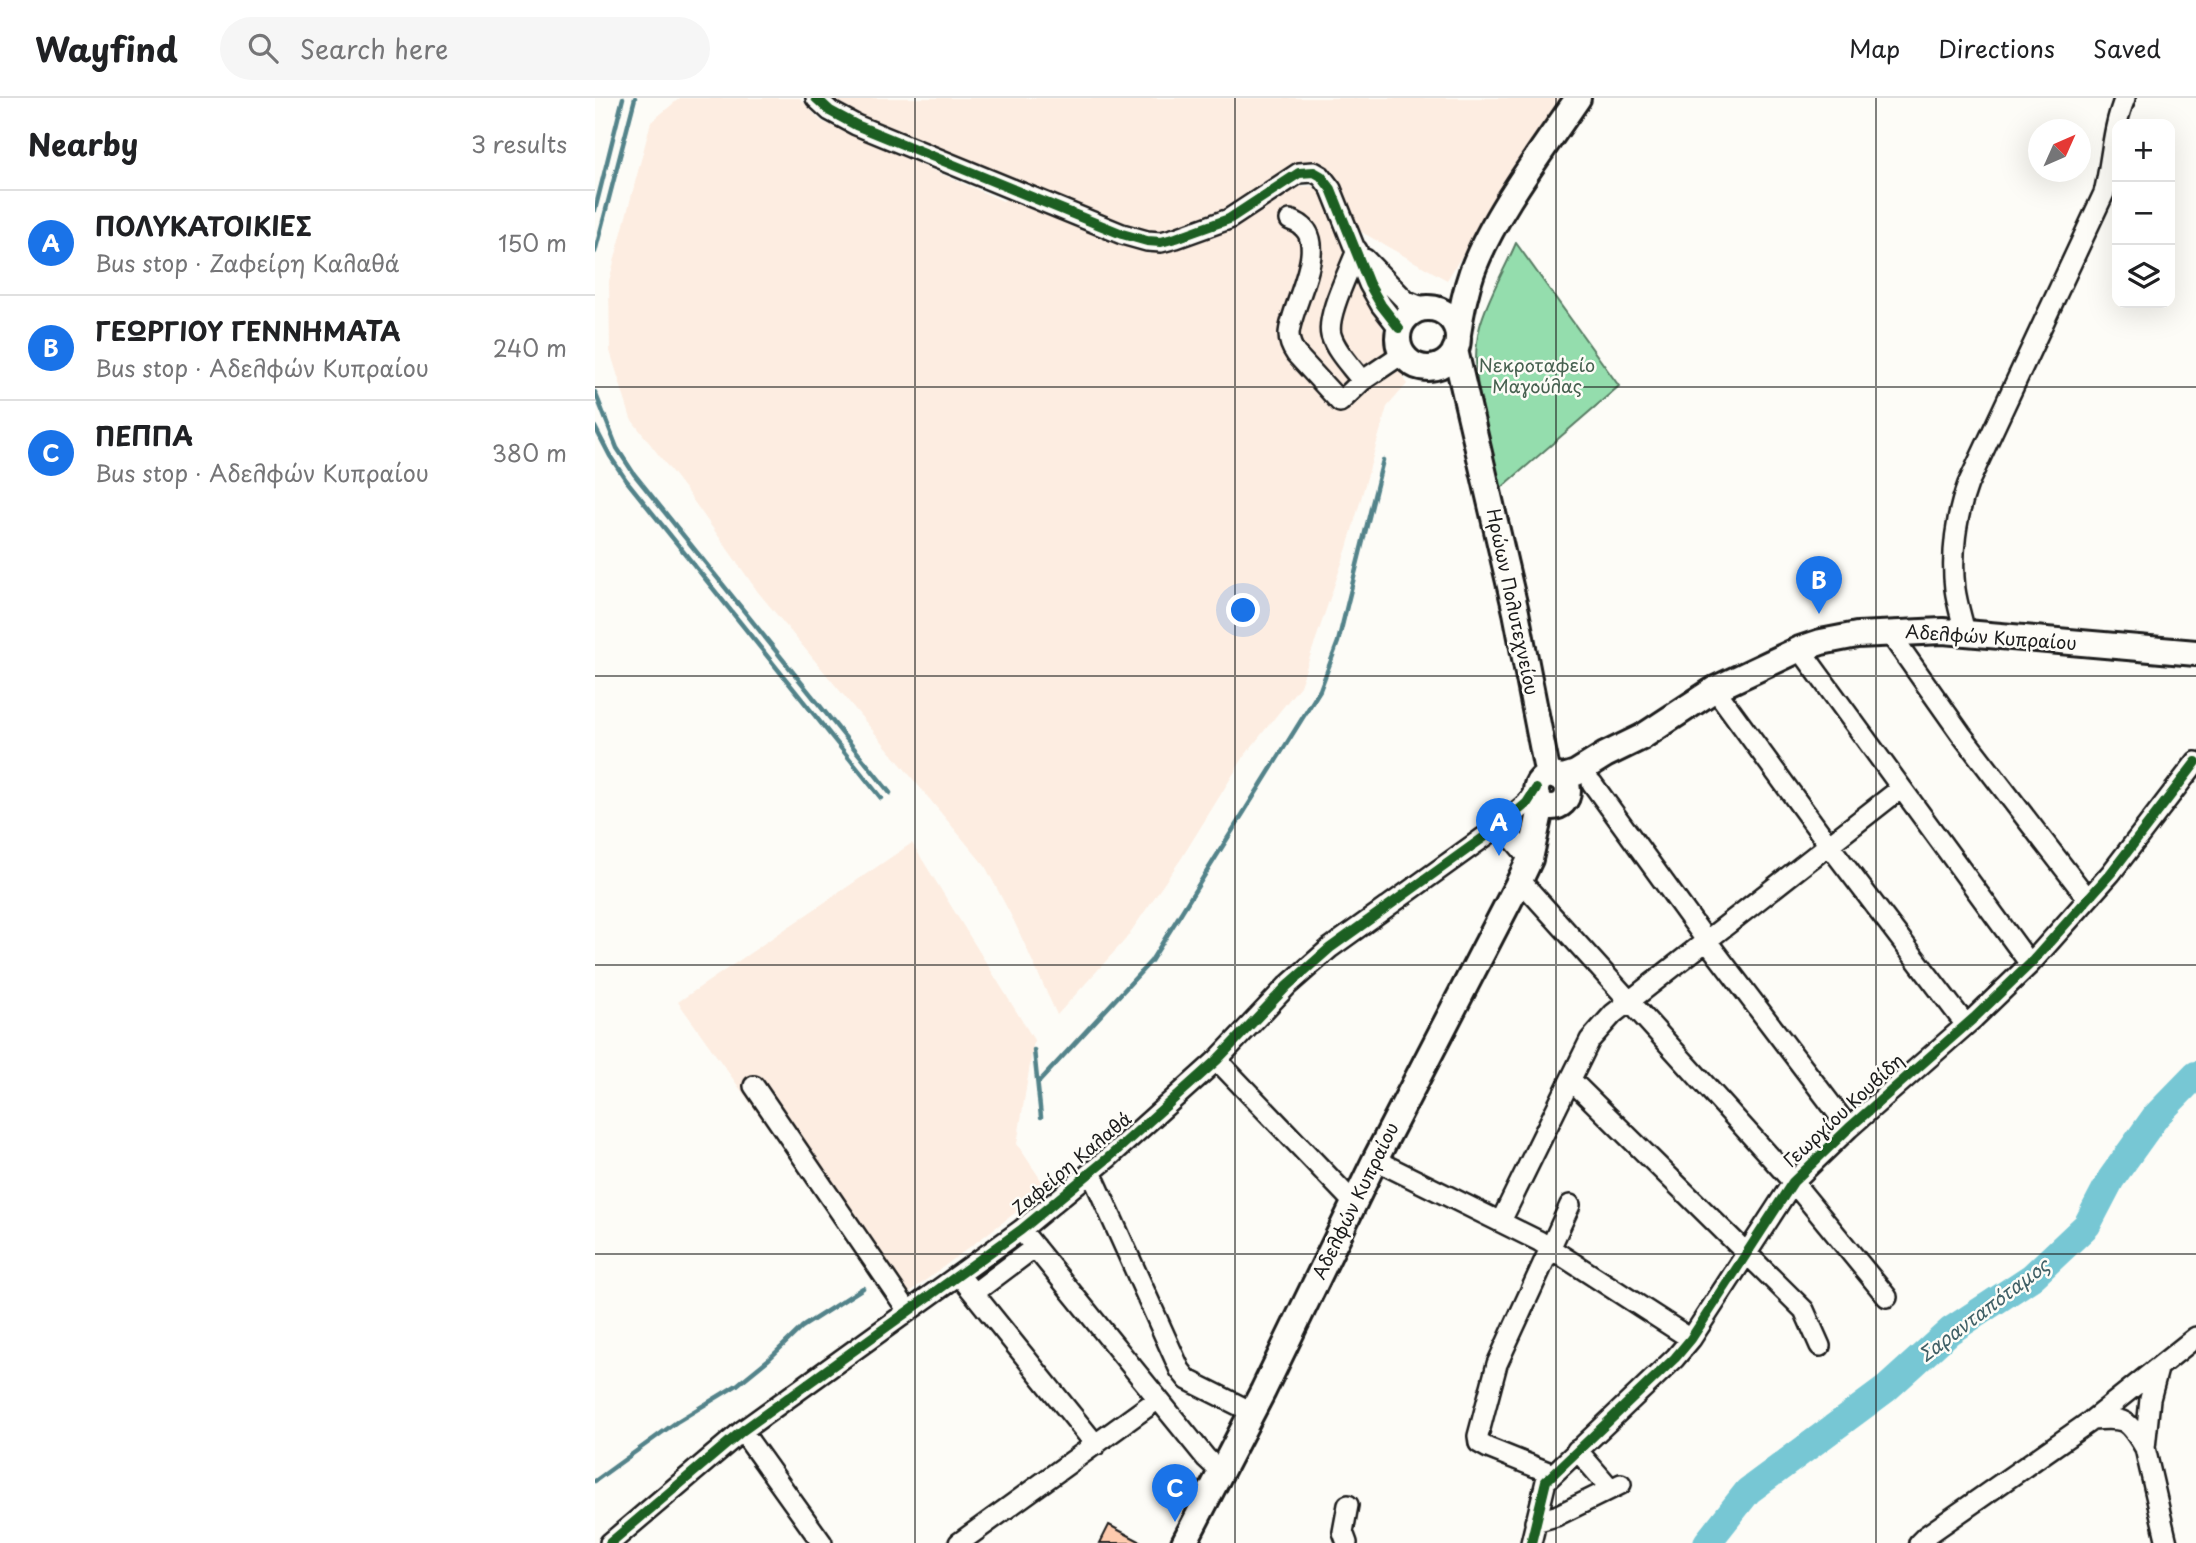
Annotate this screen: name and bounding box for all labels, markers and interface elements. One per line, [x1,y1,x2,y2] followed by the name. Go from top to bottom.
[220,17,710,80] search box
[35,23,178,73] text: Wayfind
[244,29,282,67] icon: search
[300,29,448,68] text: Search here
[1849,30,1900,66] text: Map
[1938,30,2055,66] text: Directions
[2093,30,2161,66] text: Saved
[2028,119,2091,182] north arrow
[2112,119,2175,308] map controls
[2112,119,2175,182] button: +
[28,121,138,166] text: Nearby
[471,126,567,161] text: 3 results
[2112,182,2175,245] button: −
[95,206,312,245] text: ΠΟΛΥΚΑΤΟΙΚΙΕΣ
[42,225,60,260] text: A
[498,225,567,260] text: 150 m
[95,245,400,280] text: Bus stop · Ζαφείρη Καλαθά
[2112,245,2175,308] button: layers
[95,311,401,350] text: ΓΕΩΡΓΙΟΥ ΓΕΝΝΗΜΑΤΑ
[43,330,59,365] text: B
[493,330,567,365] text: 240 m
[95,350,429,385] text: Bus stop · Αδελφών Κυπραίου
[1479,351,1595,399] park label: Νεκροταφείο Μαγούλας
[95,416,193,455] text: ΠΕΠΠΑ
[42,435,60,470] text: C
[492,435,567,470] text: 380 m
[95,455,429,490] text: Bus stop · Αδελφών Κυπραίου
[1481,506,1546,697] street label: Ηρώων Πολυτεχνείου
[1796,556,1842,614] pin: B
[1226,593,1260,627] your location
[1904,617,2078,656] street label: Αδελφών Κυπραίου
[1476,798,1522,856] pin: A
[1777,1047,1909,1173] street label: Γεωργίου Κουβίδη
[1005,1104,1137,1221] street label: Ζαφείρη Καλαθά
[1305,1117,1404,1283] street label: Αδελφών Κυπραίου
[1912,1249,2056,1368] water label: Σαρανταπόταμος
[1152,1464,1198,1522] pin: C

